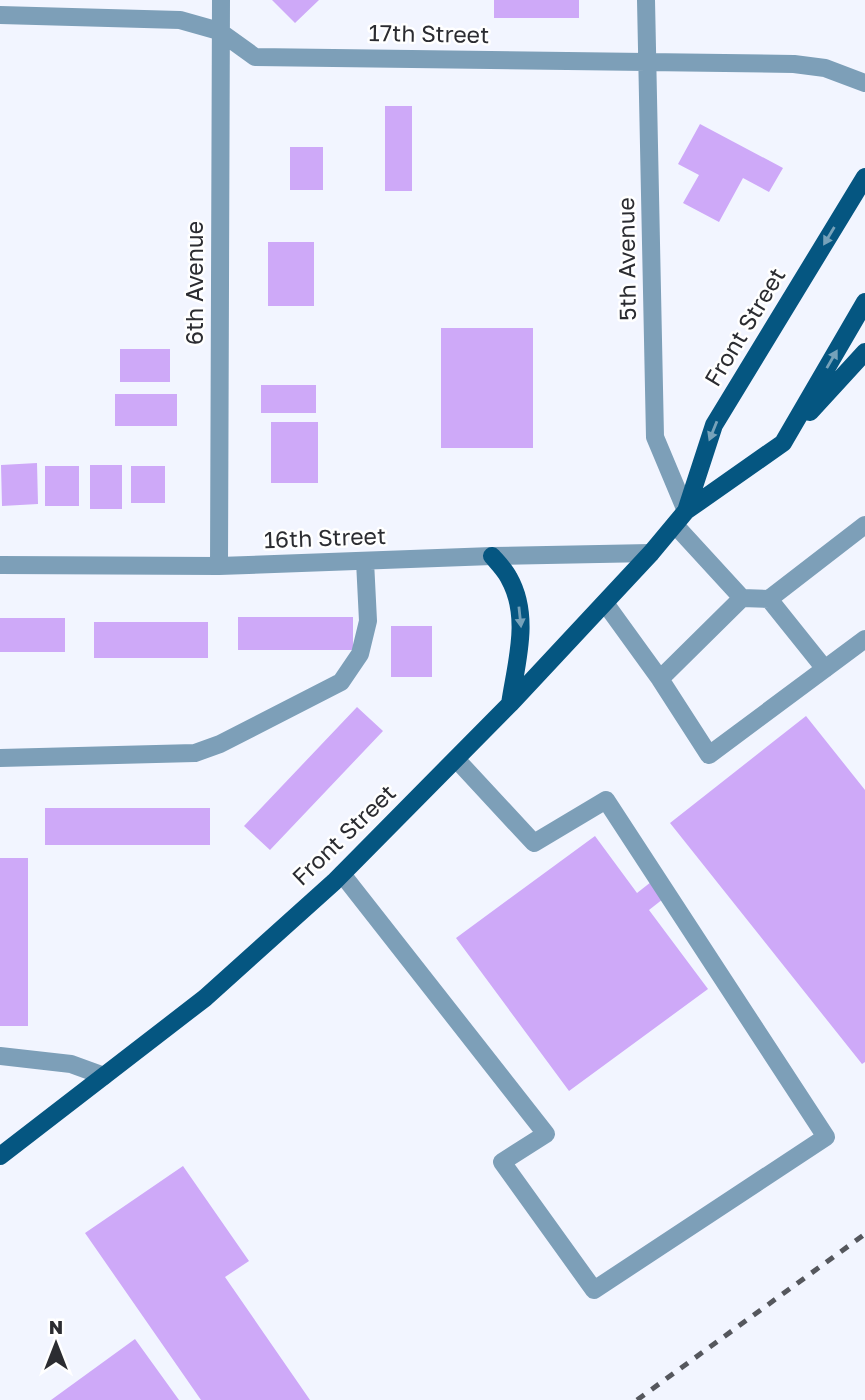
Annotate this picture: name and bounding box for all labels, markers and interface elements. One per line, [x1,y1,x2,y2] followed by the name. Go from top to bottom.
[369,18,490,48] street label: 17th Street
[611,197,641,321] street label: 5th Avenue
[180,221,208,345] street label: 6th Avenue
[823,226,836,245] one-way arrow
[698,262,790,391] street label: Front Street
[825,350,838,369] one-way arrow
[707,420,718,441] one-way arrow
[263,521,387,553] street label: 16th Street
[515,606,526,628] one-way arrow
[286,778,401,891] street label: Front Street
[21,1309,91,1379] north arrow
[49,1315,63,1338] text: N

